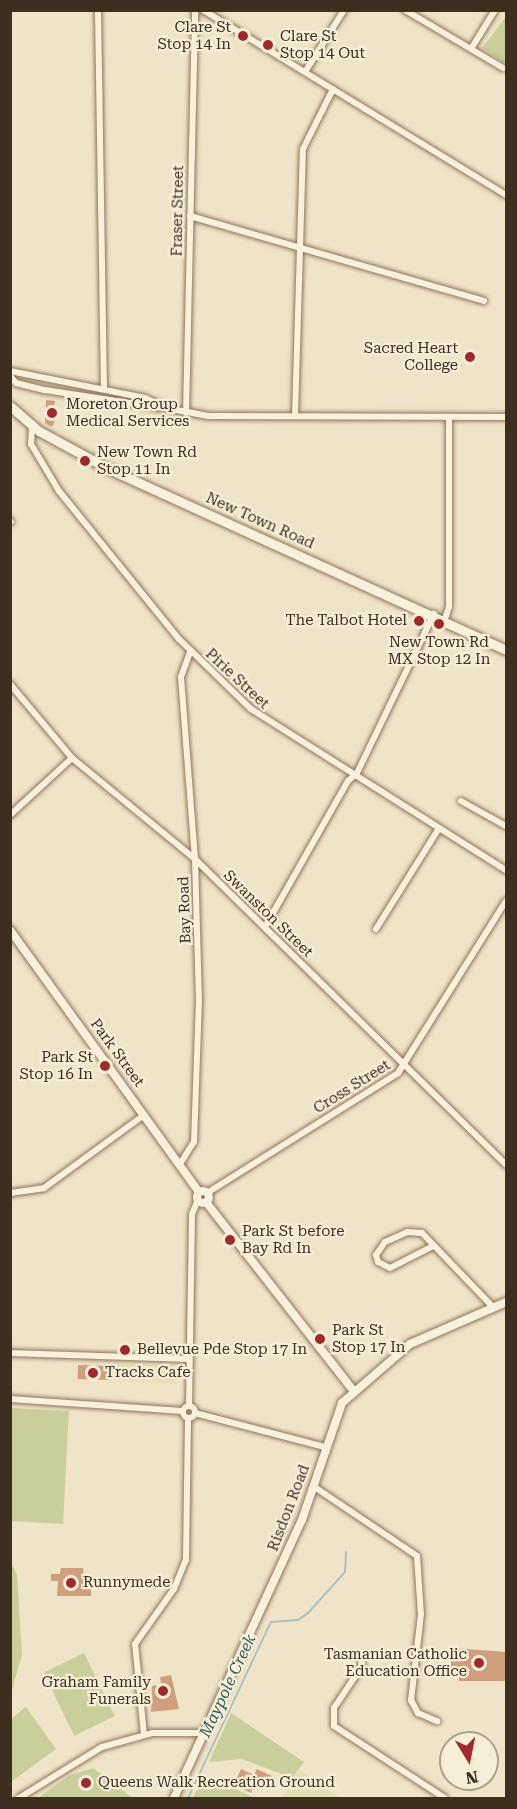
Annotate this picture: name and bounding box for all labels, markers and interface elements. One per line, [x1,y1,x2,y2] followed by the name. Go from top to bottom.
[158,18,231,53] place label: Clare St Stop 14 In
[280,27,365,62] place label: Clare St Stop 14 Out
[236,29,250,43] marker: Clare St Stop 14 In
[261,38,275,52] marker: Clare St Stop 14 Out
[168,165,188,257] street label: Fraser Street
[364,339,458,374] place label: Sacred Heart College
[463,350,477,364] marker: Sacred Heart College
[66,395,189,430] place label: Moreton Group Medical Services
[43,404,61,422] marker: Moreton Group Medical Services
[97,443,197,478] place label: New Town Rd Stop 11 In
[78,454,92,468] marker: New Town Rd Stop 11 In
[203,489,317,553] street label: New Town Road
[285,612,407,630] place label: The Talbot Hotel
[412,614,426,628] marker: The Talbot Hotel
[432,617,446,631] marker: New Town Rd MX Stop 12 In
[388,633,490,668] place label: New Town Rd MX Stop 12 In
[201,645,273,713] street label: Pirie Street
[219,867,317,961] street label: Swanston Street
[175,876,195,944] street label: Bay Road
[86,1015,148,1091] street label: Park Street
[20,1048,93,1083] place label: Park St Stop 16 In
[310,1056,394,1118] street label: Cross Street
[98,1059,112,1073] marker: Park St Stop 16 In
[242,1222,345,1257] place label: Park St before Bay Rd In
[223,1233,237,1247] marker: Park St before Bay Rd In
[332,1321,405,1356] place label: Park St Stop 17 In
[313,1332,327,1346] marker: Park St Stop 17 In
[137,1341,307,1359] place label: Bellevue Pde Stop 17 In
[118,1343,132,1357] marker: Bellevue Pde Stop 17 In
[105,1364,190,1382] place label: Tracks Cafe
[86,1366,100,1380] marker: Tracks Cafe
[264,1462,314,1554] street label: Risdon Road
[83,1574,170,1592] place label: Runnymede
[64,1576,78,1590] marker: Runnymede
[196,1631,260,1741] water label: Maypole Creek
[324,1645,467,1680] place label: Tasmanian Catholic Education Office
[472,1656,486,1670] marker: Tasmanian Catholic Education Office
[41,1673,151,1708] place label: Graham Family Funerals
[156,1684,170,1698] marker: Graham Family Funerals
[439,1731,499,1791] north arrow
[464,1767,480,1788] text: N
[98,1774,335,1792] place label: Queens Walk Recreation Ground
[79,1776,93,1790] marker: Queens Walk Recreation Ground

